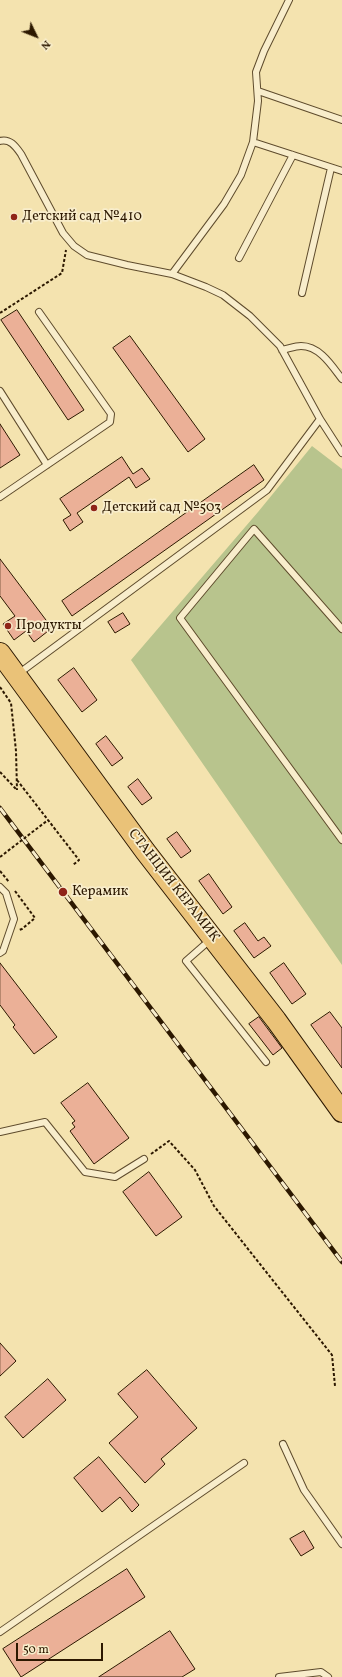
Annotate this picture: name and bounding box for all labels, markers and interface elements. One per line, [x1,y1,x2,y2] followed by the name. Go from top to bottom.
[16,16,56,56] north arrow
[37,36,53,53] text: N
[22,209,142,225] place label: Детский сад №410
[9,212,19,222] marker: Детский сад №410
[102,500,221,516] place label: Детский сад №503
[89,503,99,513] marker: Детский сад №503
[16,618,82,634] place label: Продукты
[3,621,13,631] marker: Продукты
[124,826,222,946] street label: СТАНЦИЯ КЕРАМИК
[72,884,128,900] place label: Керамик
[57,886,69,898] marker: Керамик
[18,1635,105,1661] scale bar
[23,1642,49,1658] text: 50 m

